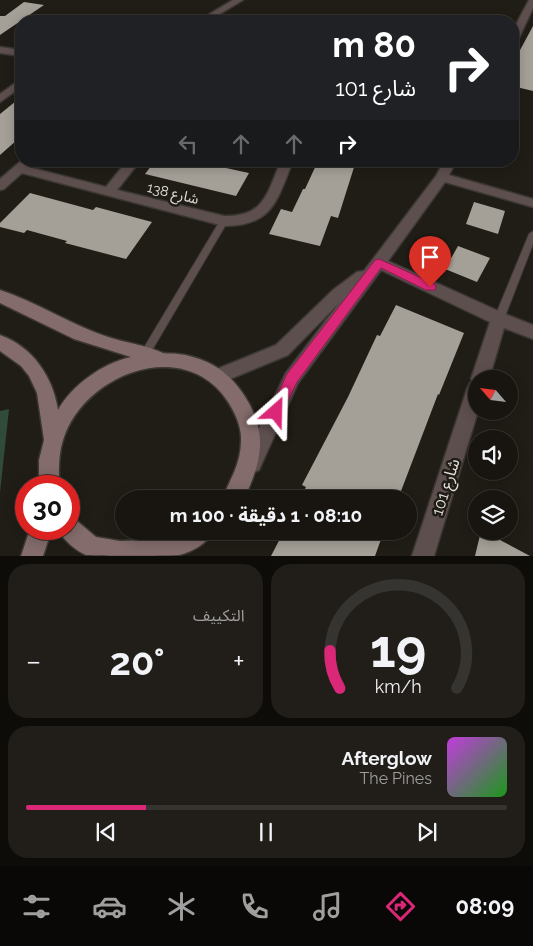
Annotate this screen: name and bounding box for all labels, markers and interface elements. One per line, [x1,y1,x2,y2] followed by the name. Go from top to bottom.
[332,24,416,65] text: 80 m
[434,35,499,100] icon: right
[335,75,416,101] text: شارع 101
[174,130,202,158] icon: left
[227,130,255,158] icon: ahead
[280,130,308,158] icon: ahead
[333,130,361,158] icon: right
[145,179,200,210] street label: شارع 138
[409,236,451,287] pin
[416,243,444,271] icon: arrive
[468,370,518,420] north arrow
[468,370,518,540] map controls
[249,385,301,437] position arrow
[468,430,518,480] button: sound
[427,456,466,519] street label: شارع 101
[15,475,80,540] speed limit sign: 30
[468,490,518,540] button: layers
[170,504,362,526] text: 08:10 · 1 دقيقة · 100 m
[193,606,245,625] text: التكييف
[370,618,426,679] text: 19
[109,639,165,684] text: 20°
[26,645,41,678] text: −
[233,645,245,678] text: +
[374,676,421,697] text: km/h
[342,747,432,769] text: Afterglow
[360,769,432,788] text: The Pines
[92,818,120,846] icon: previous
[252,818,280,846] icon: pause
[413,818,441,846] icon: next
[19,889,54,924] icon: filters
[92,889,127,924] icon: car
[164,889,199,924] icon: climate
[237,889,272,924] icon: phone
[310,889,345,924] icon: music
[383,889,418,924] icon: directions
[455,893,514,919] text: 08:09

